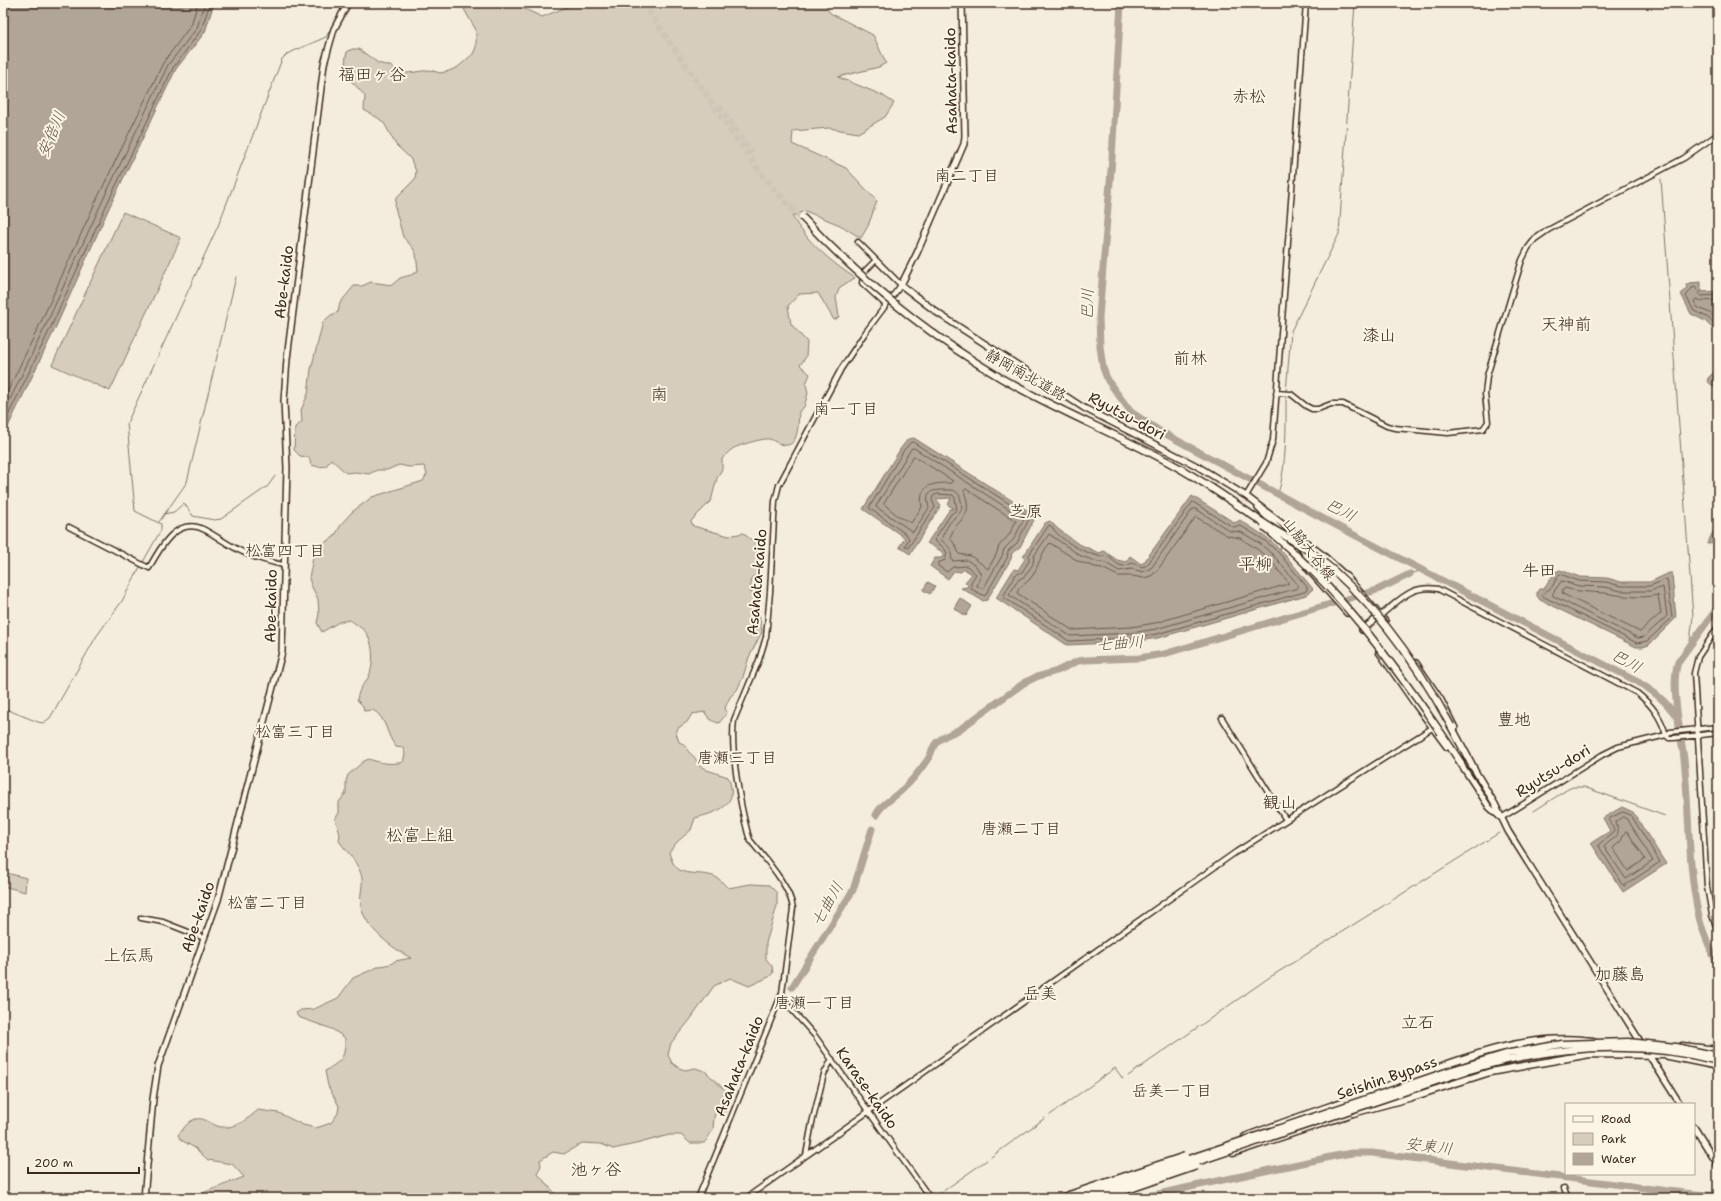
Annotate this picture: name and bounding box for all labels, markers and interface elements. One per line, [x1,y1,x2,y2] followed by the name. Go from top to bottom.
[940,27,962,135] street label: Asahata-kaido
[338,63,406,85] district label: 福田ヶ谷
[1232,85,1266,107] district label: 赤松
[32,108,70,160] water label: 安倍川
[935,165,999,186] district label: 南二丁目
[270,244,298,320] street label: Abe-kaido
[1076,288,1098,320] water label: 巴川
[1541,313,1592,335] district label: 天神前
[1362,324,1396,346] district label: 漆山
[982,344,1070,406] street label: 静岡南北道路
[1173,347,1207,369] district label: 前林
[651,383,668,405] district label: 南
[1085,387,1169,445] street label: Ryutsu-dori
[814,398,878,419] district label: 南一丁目
[1322,493,1360,527] water label: 巴川
[1009,500,1043,522] district label: 芝原
[1278,513,1340,585] street label: 山脇大谷線
[742,528,772,636] street label: Asahata-kaido
[245,540,325,561] district label: 松富四丁目
[1238,553,1272,575] district label: 平柳
[1522,559,1556,581] district label: 牛田
[260,569,282,643] street label: Abe-kaido
[1095,631,1145,655] water label: 七曲川
[1608,644,1646,678] water label: 巴川
[1497,708,1531,730] district label: 豊地
[255,721,335,742] district label: 松富三丁目
[1512,740,1594,802] street label: Ryutsu-dori
[697,747,777,768] district label: 唐瀬三丁目
[1263,791,1297,813] district label: 観山
[981,818,1061,839] district label: 唐瀬二丁目
[386,824,454,846] district label: 松富上組
[806,878,848,930] water label: 七曲川
[177,879,219,955] street label: Abe-kaido
[227,892,307,913] district label: 松富二丁目
[104,944,155,966] district label: 上伝馬
[1595,963,1646,985] district label: 加藤島
[1023,982,1057,1004] district label: 岳美
[774,992,854,1013] district label: 唐瀬一丁目
[1401,1011,1435,1033] district label: 立石
[710,1013,768,1119] street label: Asahata-kaido
[831,1043,903,1133] street label: Karase-kaido
[1334,1051,1440,1105] street label: Seishin Bypass
[1132,1080,1212,1101] district label: 岳美一丁目
[1565,1103,1695,1175] legend
[1601,1111,1632,1127] text: Road
[1601,1131,1627,1147] text: Park
[1404,1133,1454,1159] water label: 安東川
[28,1149,139,1175] scale bar
[1601,1151,1637,1167] text: Water
[34,1155,73,1171] text: 200 m
[571,1158,622,1180] district label: 池ヶ谷

